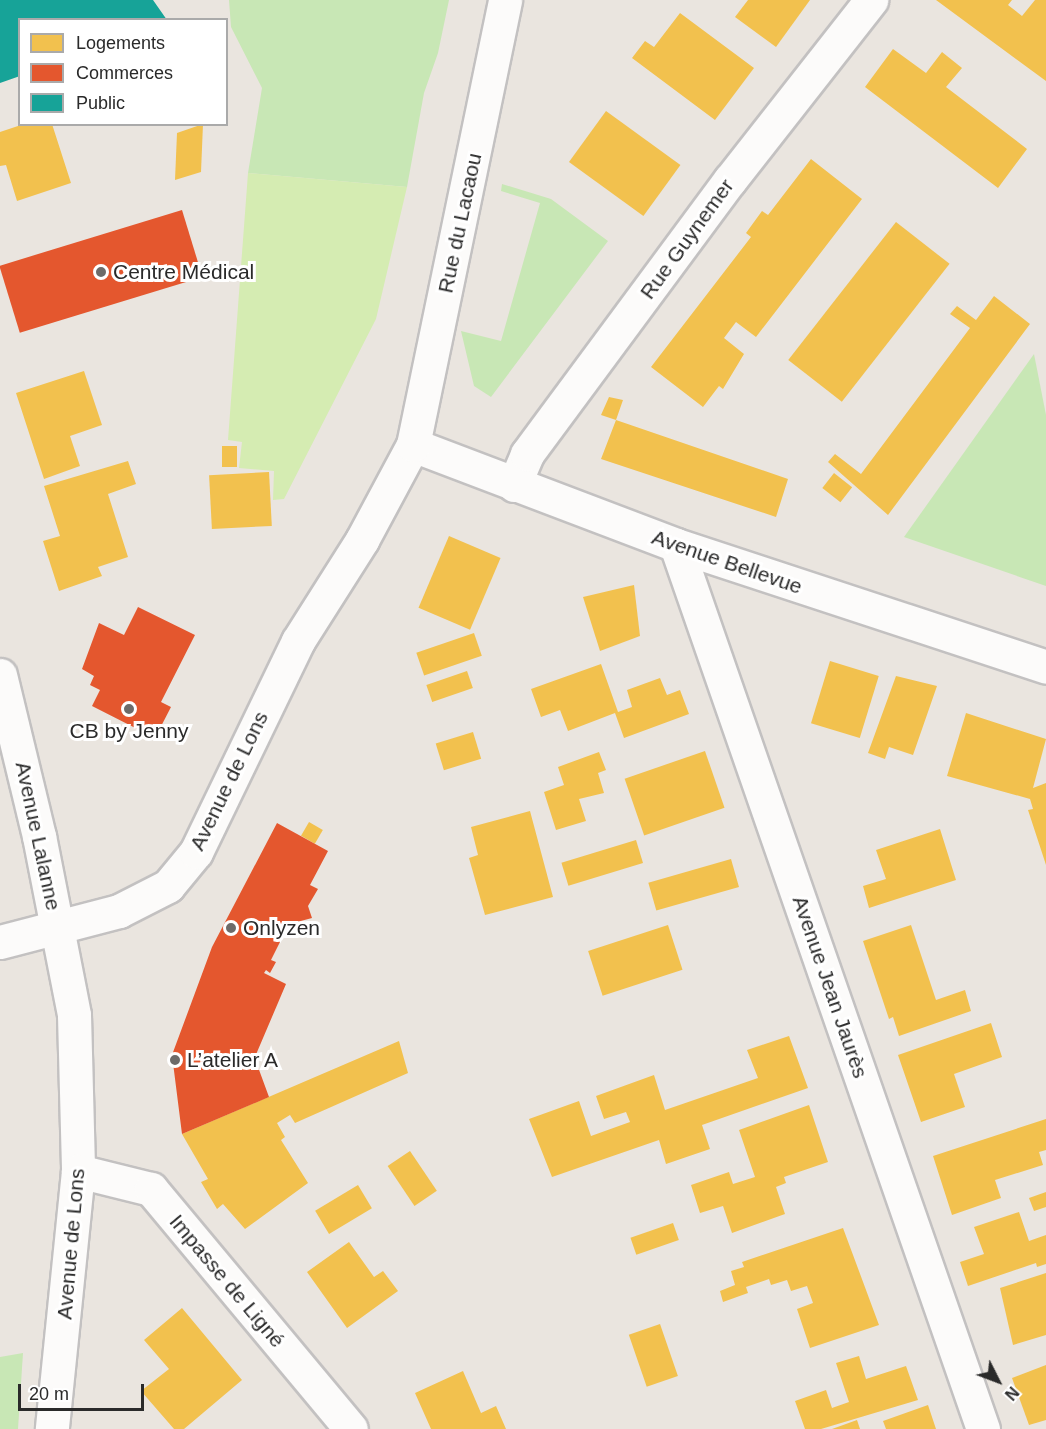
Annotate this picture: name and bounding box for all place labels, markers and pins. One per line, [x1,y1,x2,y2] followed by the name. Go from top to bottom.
[113,259,254,285] place label: Centre Médical
[94,265,108,279] marker: Centre Médical
[122,702,136,716] marker: CB by Jenny
[69,718,189,744] place label: CB by Jenny
[243,915,320,941] place label: Onlyzen
[224,921,238,935] marker: Onlyzen
[187,1047,279,1073] place label: L’atelier A
[168,1053,182,1067] marker: L’atelier A

